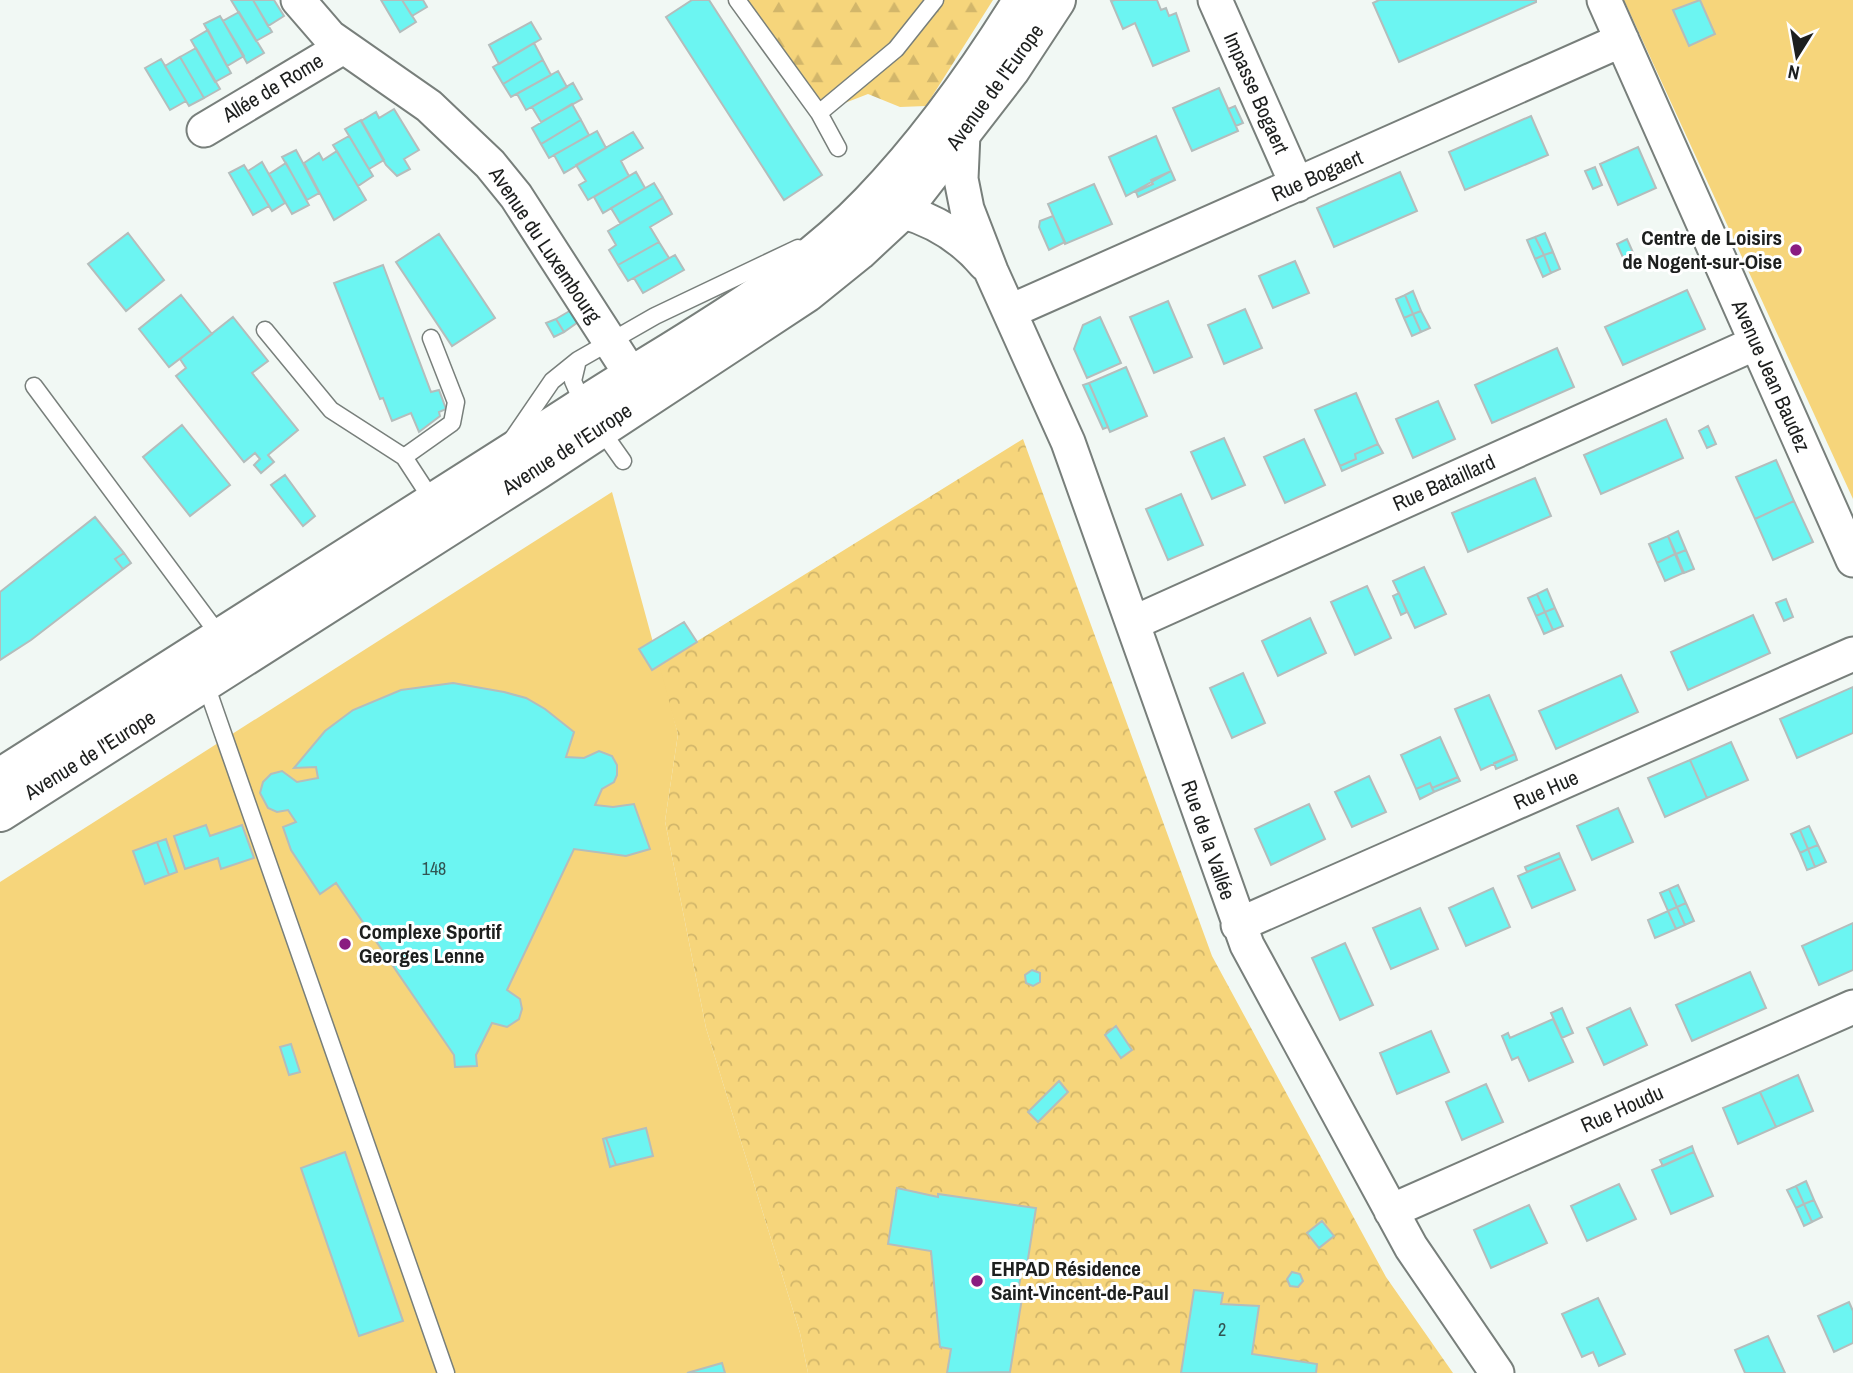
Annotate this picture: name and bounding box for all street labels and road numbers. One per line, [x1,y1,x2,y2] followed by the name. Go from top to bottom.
[938,18,1050,157] street label: Avenue de l'Europe
[1217,27,1296,158] street label: Impasse Bogaert
[216,46,329,130] street label: Allée de Rome
[1267,143,1367,208] street label: Rue Bogaert
[482,160,609,329] street label: Avenue du Luxembourg
[1725,294,1818,457] street label: Avenue Jean Baudez
[495,396,637,502] street label: Avenue de l'Europe
[1388,447,1500,518] street label: Rue Bataillard
[18,703,161,807] street label: Avenue de l'Europe
[1509,762,1583,817] street label: Rue Hue
[1174,776,1243,904] street label: Rue de la Vallée
[1576,1078,1667,1140] street label: Rue Houdu

